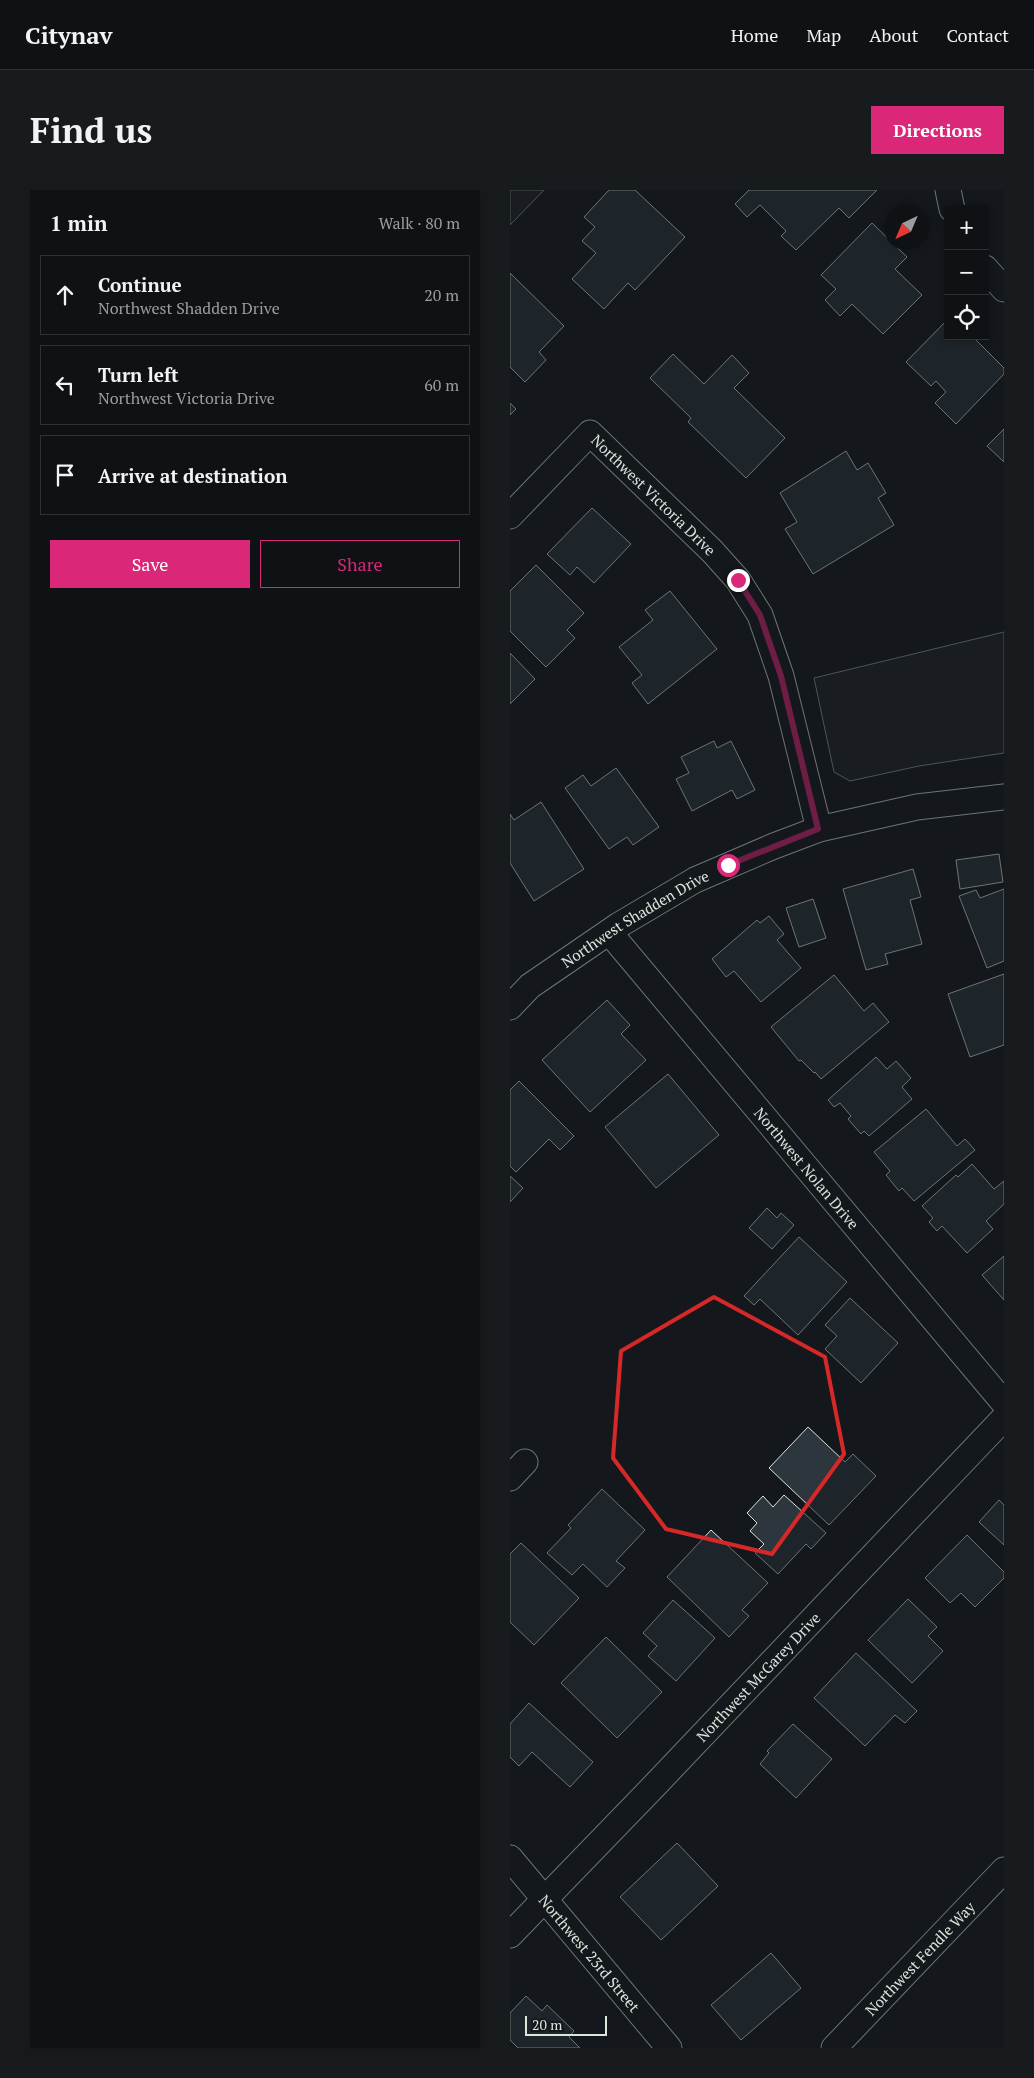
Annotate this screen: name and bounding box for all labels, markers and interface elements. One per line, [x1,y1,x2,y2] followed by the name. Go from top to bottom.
[25,19,112,51] text: Citynav
[731,23,778,47] text: Home
[806,23,841,47] text: Map
[869,23,918,47] text: About
[946,23,1009,47] text: Contact
[871,106,1004,154] button: Directions
[30,107,152,153] text: Find us
[884,205,929,250] north arrow
[944,205,989,340] map controls
[944,205,989,250] button: +
[50,209,107,237] text: 1 min
[379,212,460,234] text: Walk · 80 m
[944,250,989,295] button: −
[98,272,182,297] text: Continue
[51,281,79,309] icon: ahead
[424,284,459,306] text: 20 m
[944,295,989,340] button: locate
[98,297,280,319] text: Northwest Shadden Drive
[98,362,179,387] text: Turn left
[51,371,79,399] icon: left
[424,374,459,396] text: 60 m
[98,387,275,409] text: Northwest Victoria Drive
[587,430,720,560] street label: Northwest Victoria Drive
[51,461,79,489] icon: arrive
[98,463,287,488] text: Arrive at destination
[50,540,250,588] button: Save
[260,540,460,588] button: Share
[727,569,750,592] route end
[717,854,740,877] route start
[557,865,712,972] street label: Northwest Shadden Drive
[750,1103,864,1233] street label: Northwest Nolan Drive
[692,1608,824,1746] street label: Northwest McGarey Drive
[535,1890,645,2016] street label: Northwest 23rd Street
[860,1897,979,2020] street label: Northwest Fendle Way
[525,2013,608,2036] scale bar
[532,2015,562,2034] text: 20 m

